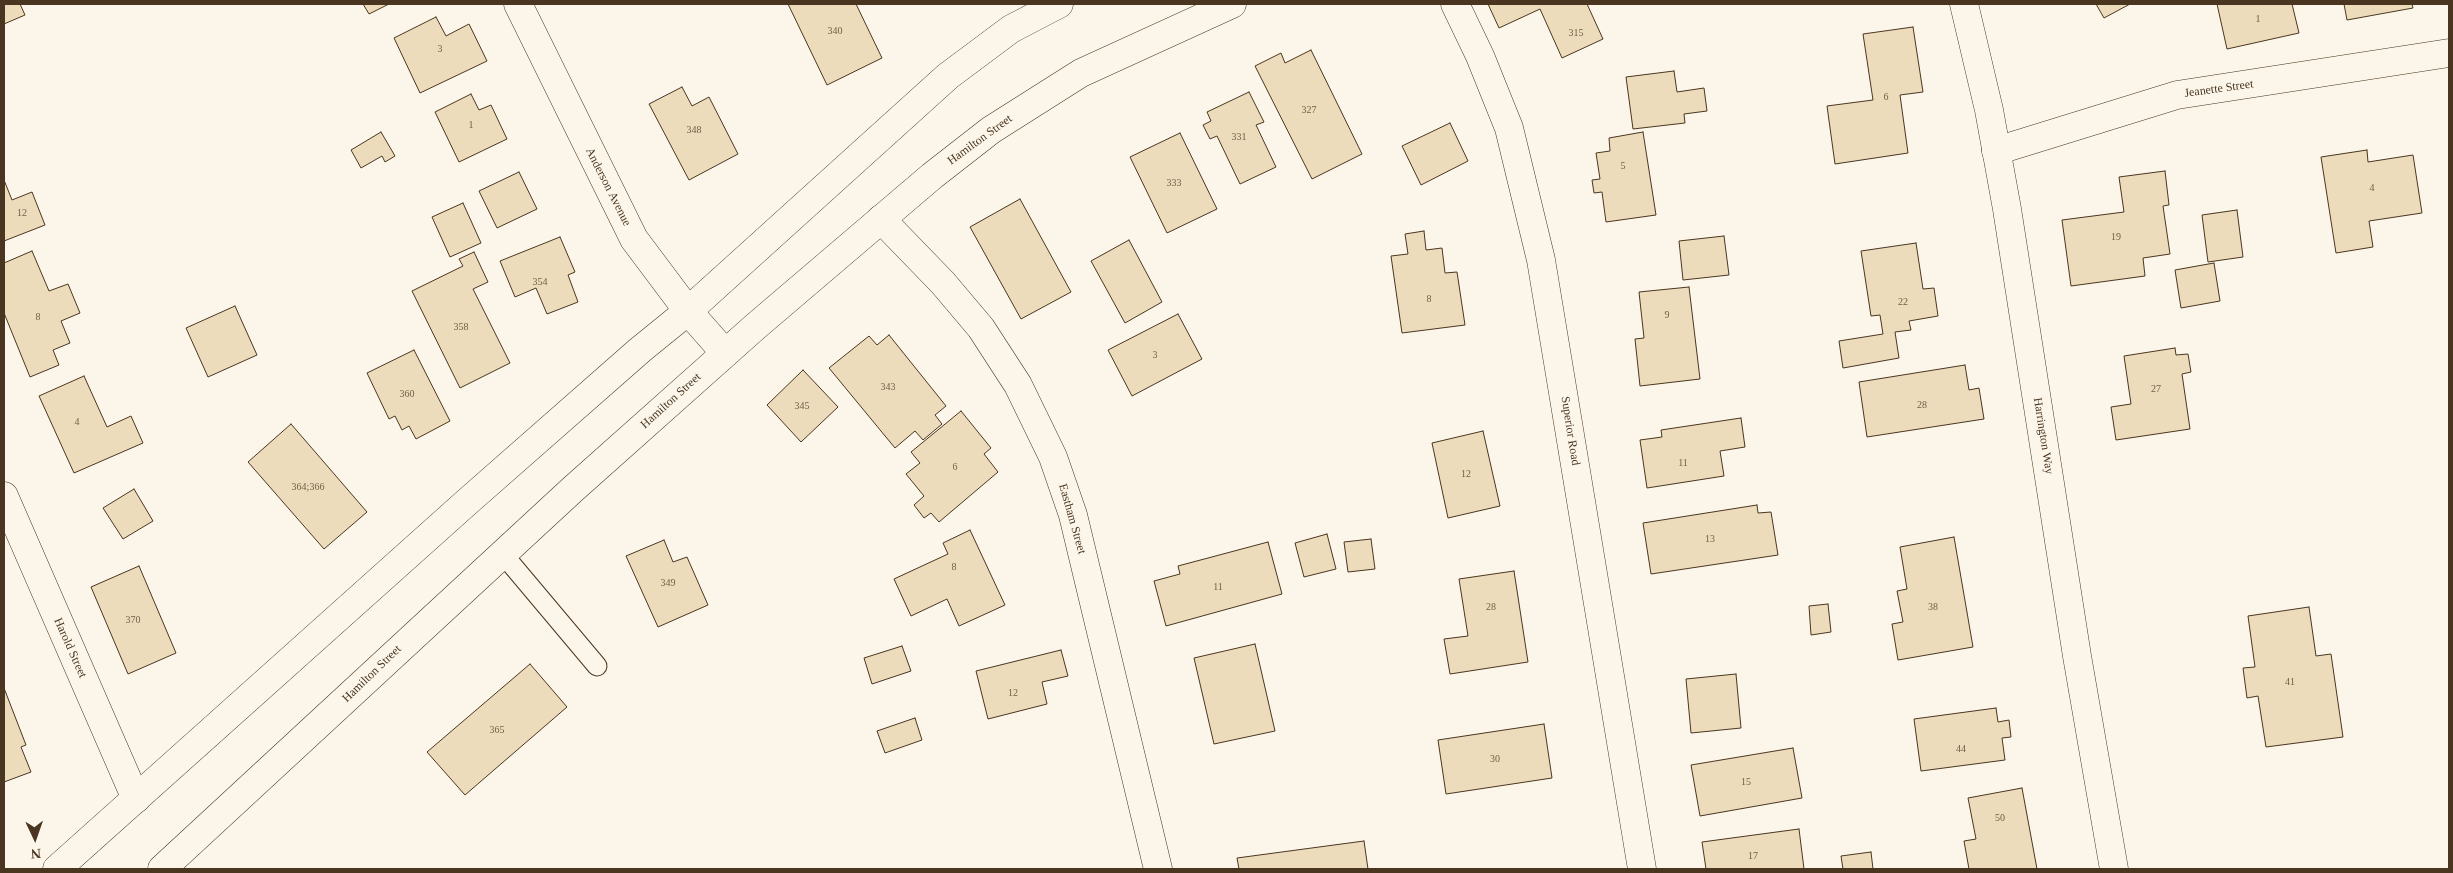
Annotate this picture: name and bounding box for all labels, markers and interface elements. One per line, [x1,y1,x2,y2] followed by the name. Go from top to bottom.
[2256,13,2260,25] house number: 1
[828,25,842,37] house number: 340
[1568,27,1584,39] house number: 315
[438,43,442,55] house number: 3
[2184,77,2254,101] street label: Jeanette Street
[1884,91,1888,103] house number: 6
[1302,104,1316,116] house number: 327
[945,112,1015,168] street label: Hamilton Street
[468,119,474,131] house number: 1
[686,124,702,136] house number: 348
[1232,131,1246,143] house number: 331
[582,145,634,229] street label: Anderson Avenue
[1620,160,1626,172] house number: 5
[1166,177,1182,189] house number: 333
[2370,182,2374,194] house number: 4
[17,207,27,219] house number: 12
[2111,231,2121,243] house number: 19
[532,276,548,288] house number: 354
[1426,293,1432,305] house number: 8
[1898,296,1908,308] house number: 22
[1664,309,1670,321] house number: 9
[36,311,40,323] house number: 8
[454,321,468,333] house number: 358
[1152,349,1158,361] house number: 3
[638,370,704,432] street label: Hamilton Street
[880,381,896,393] house number: 343
[2151,383,2161,395] house number: 27
[400,388,414,400] house number: 360
[1557,395,1583,467] street label: Superior Road
[2030,397,2056,475] street label: Harrington Way
[1917,399,1927,411] house number: 28
[794,400,810,412] house number: 345
[74,416,80,428] house number: 4
[1678,457,1688,469] house number: 11
[952,461,958,473] house number: 6
[1461,468,1471,480] house number: 12
[292,481,324,493] house number: 364;366
[1055,482,1089,556] street label: Eastham Street
[1705,533,1715,545] house number: 13
[952,561,956,573] house number: 8
[660,577,676,589] house number: 349
[1213,581,1223,593] house number: 11
[1486,601,1496,613] house number: 28
[1928,601,1938,613] house number: 38
[126,614,140,626] house number: 370
[50,616,90,680] street label: Harold Street
[340,642,404,706] street label: Hamilton Street
[2285,676,2295,688] house number: 41
[1008,687,1018,699] house number: 12
[490,724,504,736] house number: 365
[1956,743,1966,755] house number: 44
[1490,753,1500,765] house number: 30
[1741,776,1751,788] house number: 15
[1995,812,2005,824] house number: 50
[10,813,60,863] north arrow
[30,846,41,861] text: N
[1748,850,1758,862] house number: 17

